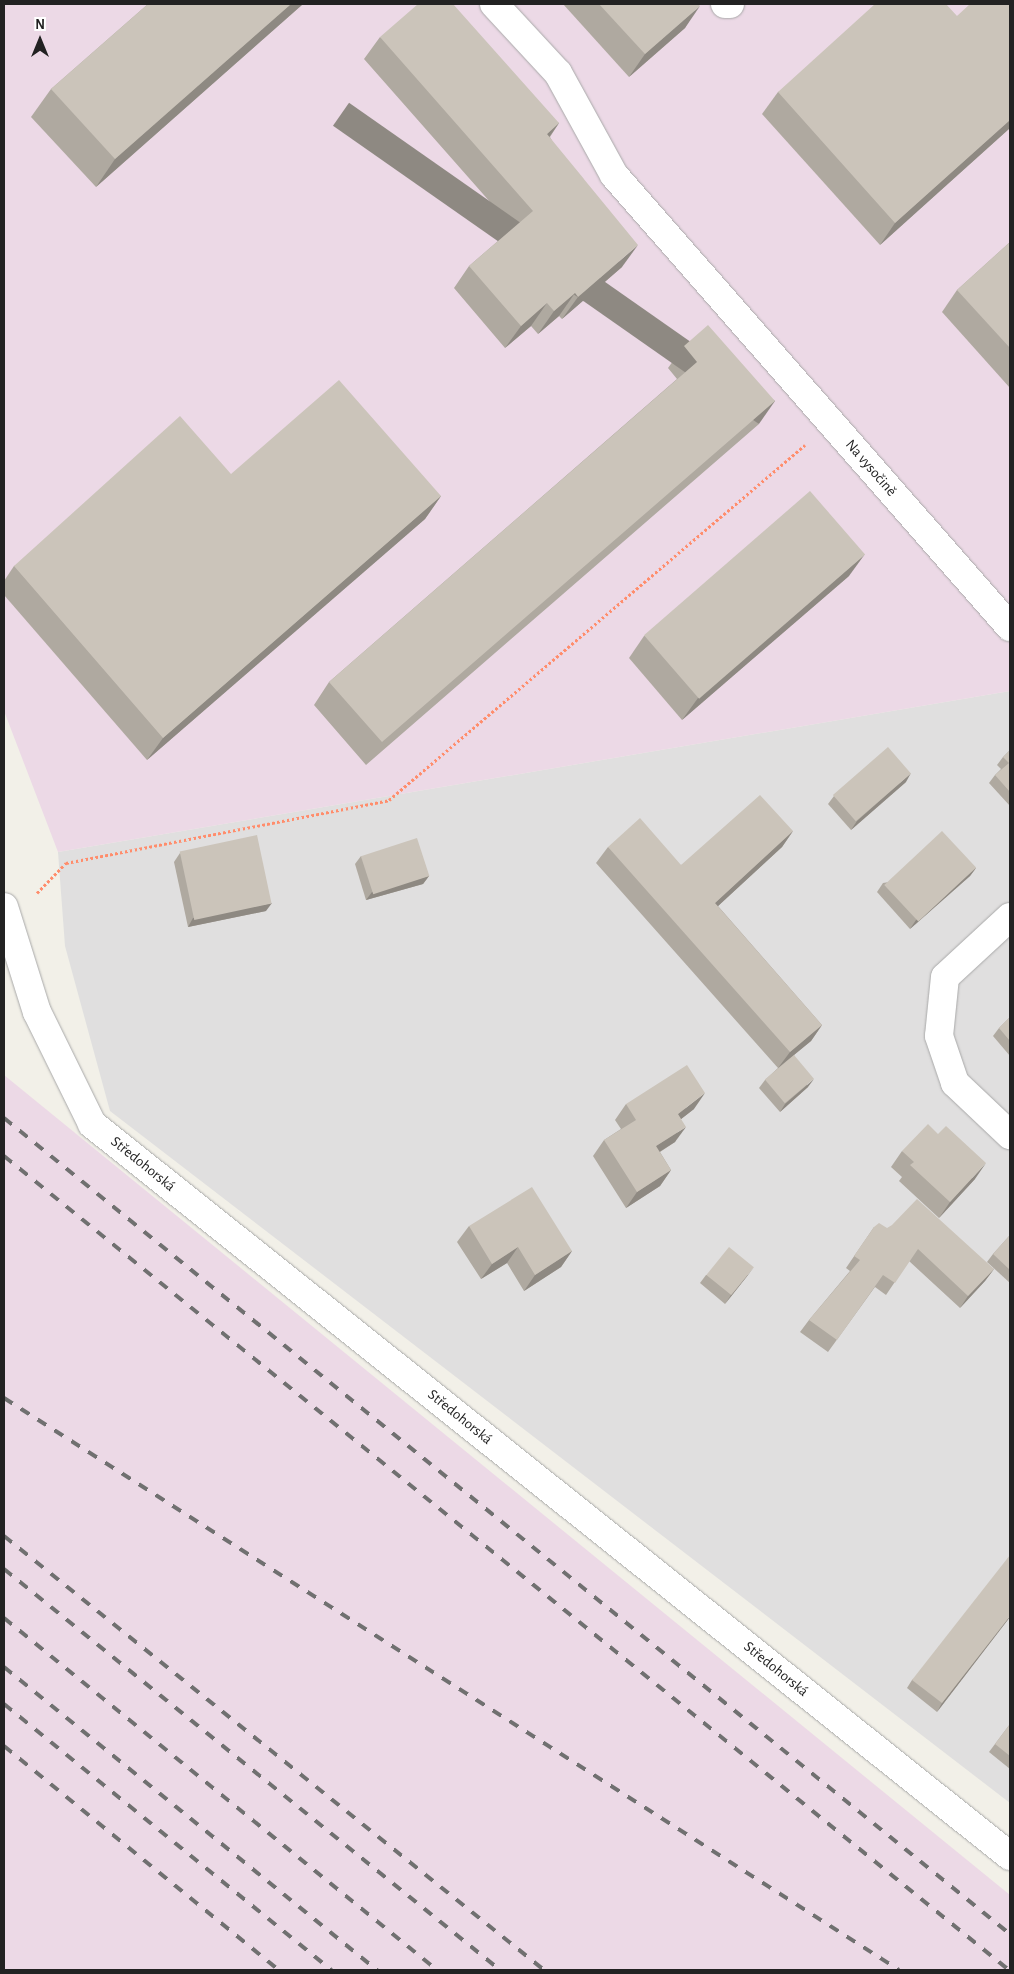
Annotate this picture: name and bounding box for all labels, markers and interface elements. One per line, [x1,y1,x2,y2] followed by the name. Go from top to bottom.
[15,15,65,65] north arrow
[35,18,45,32] text: N
[842,436,900,500] street label: Na vysočině
[107,1133,179,1195] street label: Středohorská
[424,1386,496,1448] street label: Středohorská
[740,1638,812,1700] street label: Středohorská

